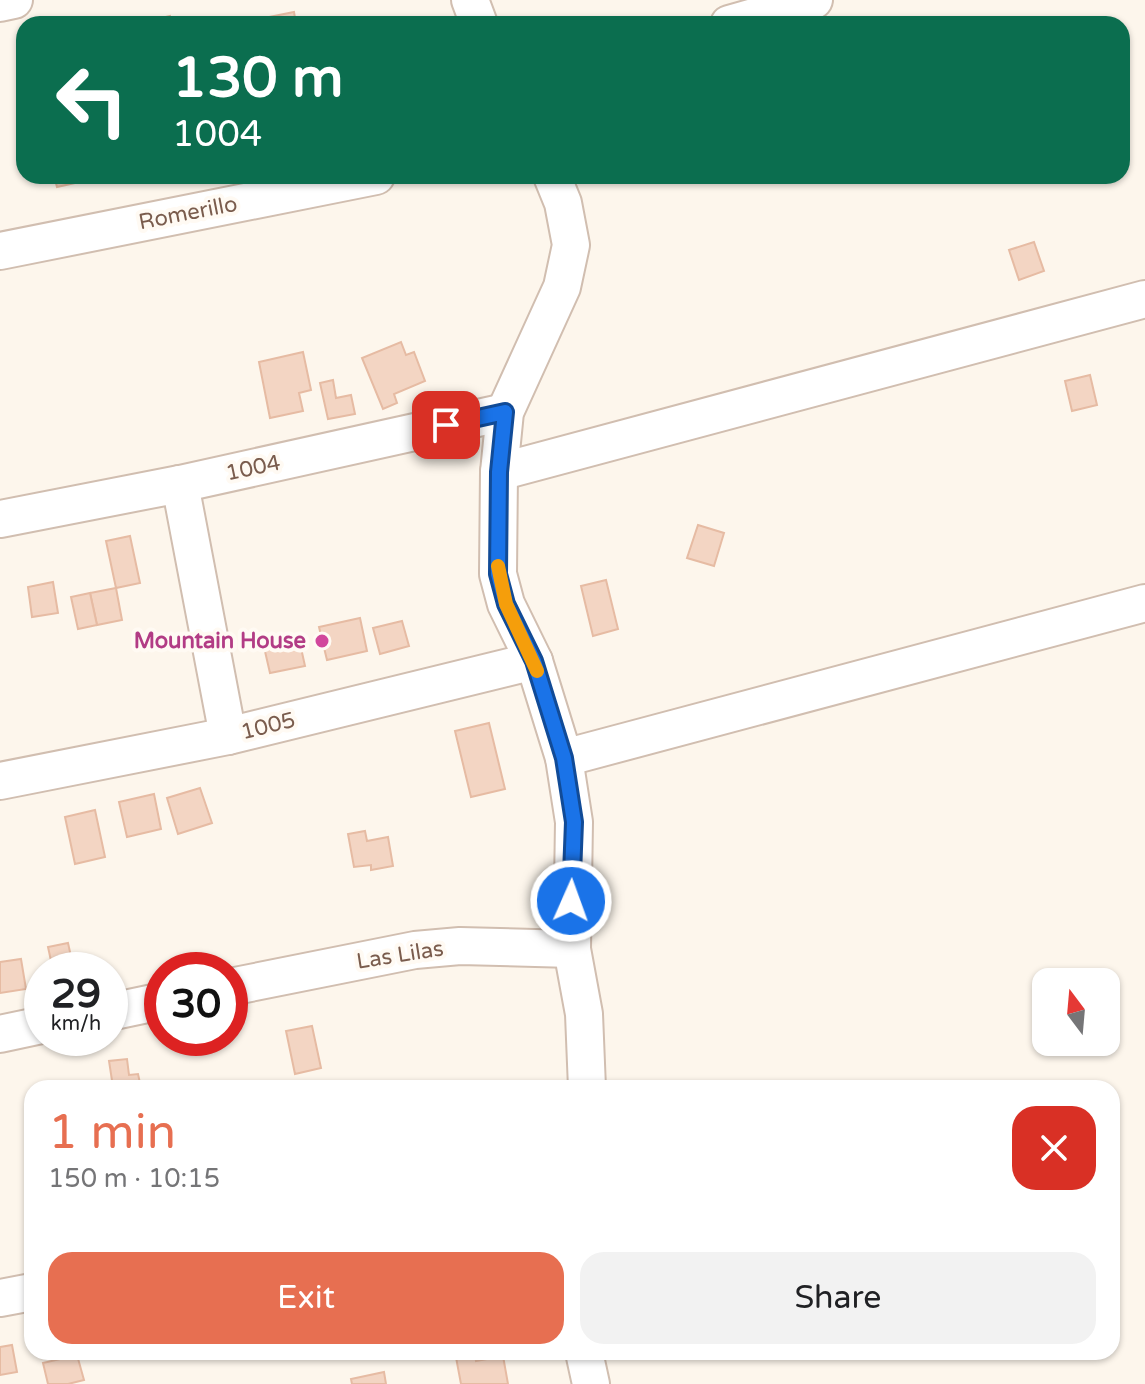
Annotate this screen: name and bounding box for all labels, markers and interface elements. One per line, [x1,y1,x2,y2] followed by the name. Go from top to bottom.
[172,45,343,112] text: 130 m
[40,48,144,152] icon: left
[172,113,262,156] text: 1004
[136,191,240,235] street label: Romerillo
[412,391,480,459] pin
[424,403,468,447] icon: arrive
[223,450,283,486] street label: 1004
[134,628,306,654] place label: Mountain House
[313,632,331,650] marker: Mountain House
[238,707,298,745] street label: 1005
[529,859,613,943] position arrow
[355,935,445,975] street label: Las Lilas
[144,952,248,1056] speed limit sign: 30
[1032,968,1120,1056] north arrow
[1032,968,1120,1056] map controls
[51,970,101,1018] text: 29
[51,1012,101,1036] text: km/h
[48,1104,176,1162] text: 1 min
[1012,1106,1096,1190] button: close
[48,1163,220,1194] text: 150 m · 10:15
[48,1252,564,1344] button: Exit
[580,1252,1096,1344] button: Share

